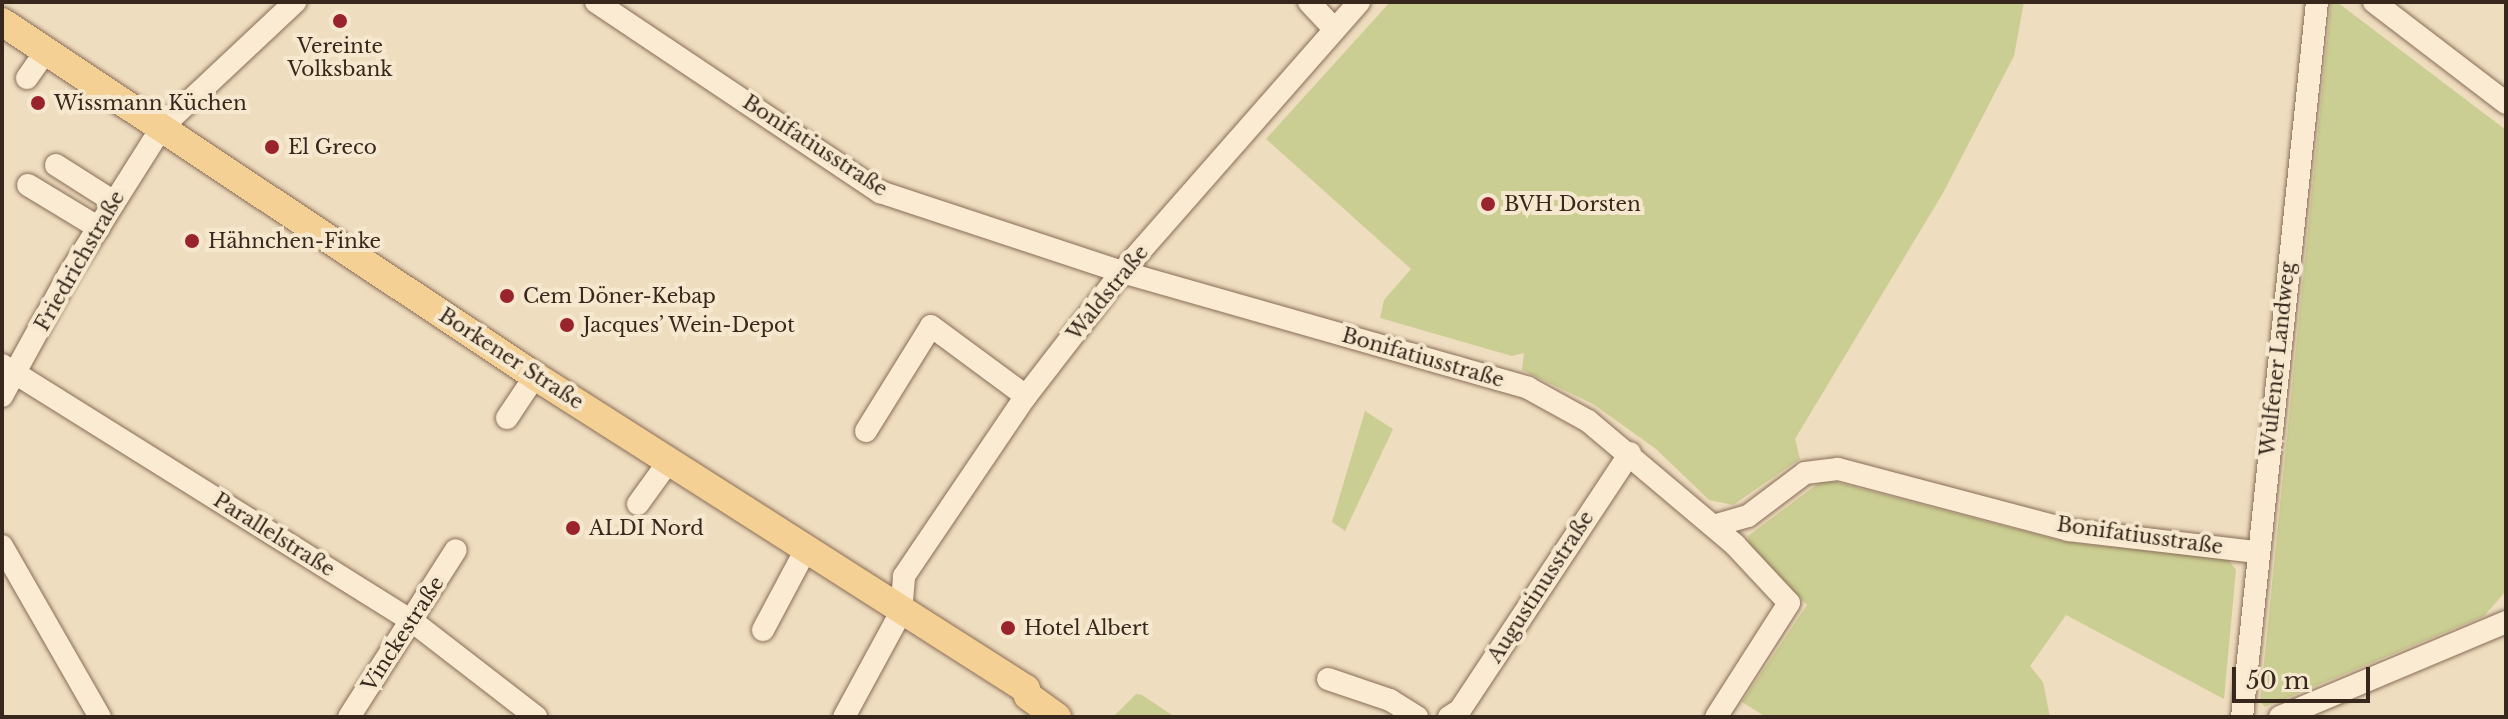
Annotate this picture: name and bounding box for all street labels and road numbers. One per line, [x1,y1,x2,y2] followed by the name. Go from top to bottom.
[738,90,892,202] street label: Bonifatiusstraße
[30,187,130,335] street label: Friedrichstraße
[1062,241,1154,345] street label: Waldstraße
[2256,260,2300,458] street label: Wulfener Landweg
[434,303,588,415] street label: Borkener Straße
[1339,323,1507,393] street label: Bonifatiusstraße
[209,488,339,582] street label: Parallelstraße
[1483,507,1599,667] street label: Augustinusstraße
[2055,512,2225,560] street label: Bonifatiusstraße
[357,572,449,696] street label: Vinckestraße

